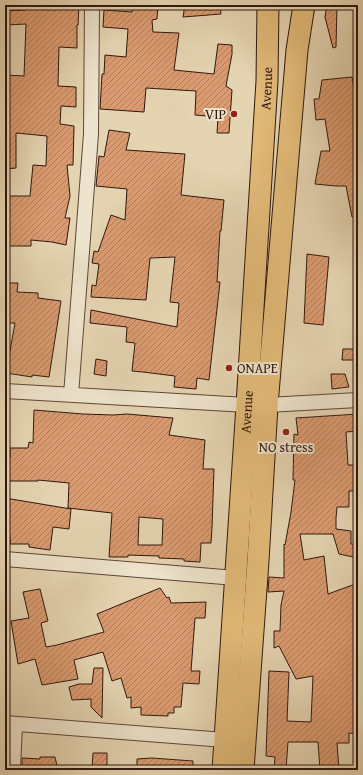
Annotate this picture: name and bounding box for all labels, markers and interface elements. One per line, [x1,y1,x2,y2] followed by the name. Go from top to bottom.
[255,66,277,110] street label: Avenue
[205,104,226,124] place label: VIP
[229,109,239,119] marker: VIP
[237,358,278,378] place label: ONAPE
[224,363,234,373] marker: ONAPE
[235,389,258,434] street label: Avenue
[281,427,291,437] marker: NO stress
[259,437,313,457] place label: NO stress

